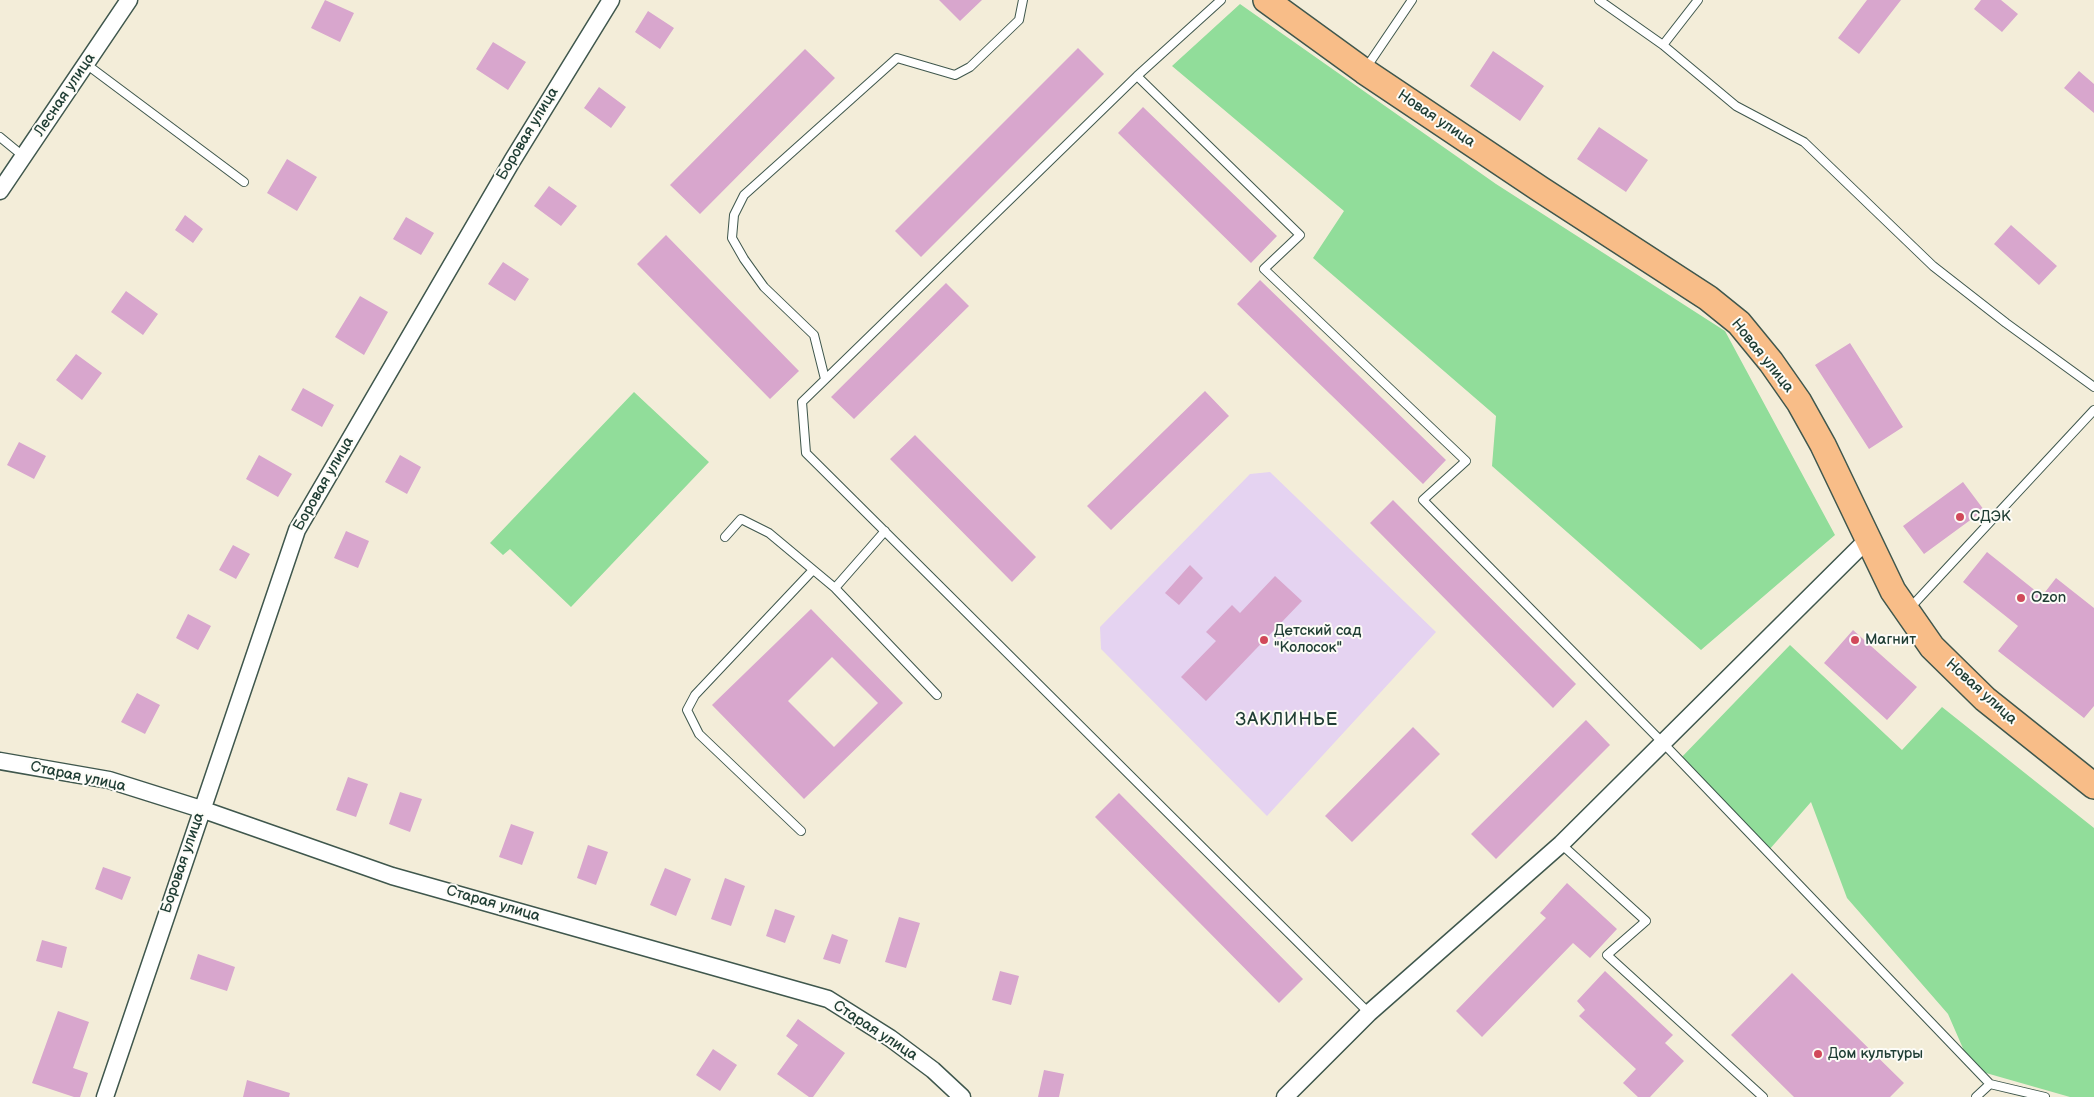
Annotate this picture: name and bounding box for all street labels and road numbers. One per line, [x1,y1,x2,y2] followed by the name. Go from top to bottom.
[31,50,99,140] street label: Лесная улица
[493,84,563,184] street label: Боровая улица
[1394,87,1478,151] street label: Новая улица
[1727,316,1797,396] street label: Новая улица
[290,434,358,534] street label: Боровая улица
[1942,655,2020,729] street label: Новая улица
[29,758,127,796] street label: Старая улица
[157,810,209,916] street label: Боровая улица
[444,882,542,926] street label: Старая улица
[829,997,921,1065] street label: Старая улица

